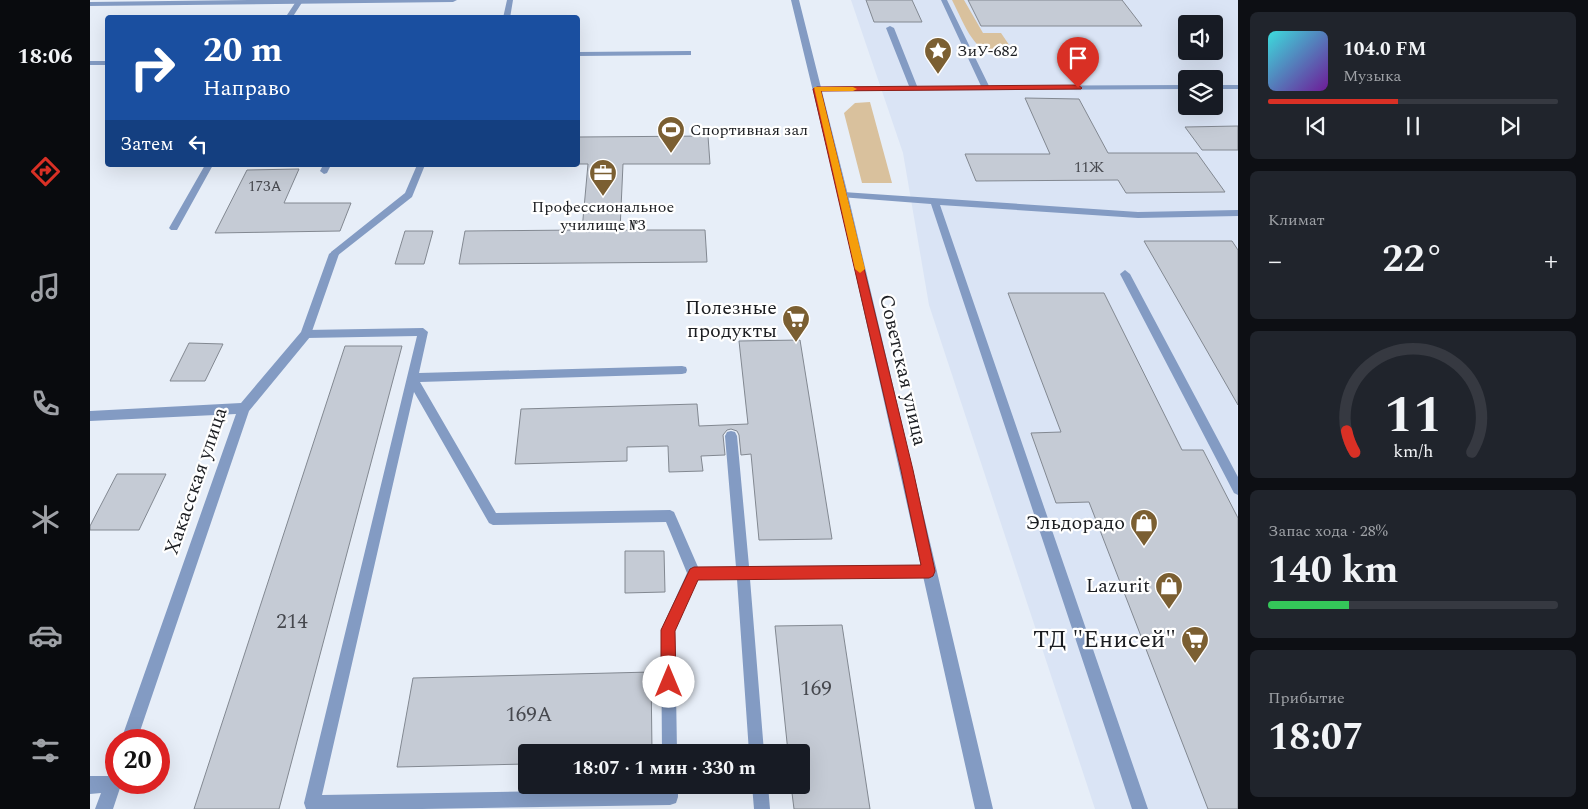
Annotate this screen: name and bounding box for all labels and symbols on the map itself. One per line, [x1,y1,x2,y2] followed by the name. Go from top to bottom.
[923,36,953,75] place icon: ЗиУ-682
[1057,37,1099,88] pin
[957,39,1017,63] place label: ЗиУ-682
[656,115,686,154] sports icon: Спортивная зал
[690,118,808,142] place label: Спортивная зал
[1074,156,1104,179] house number: 11Ж
[588,158,618,197] office icon: Профессиональное училище №3
[248,175,282,198] house number: 173А
[532,195,674,237] place label: Профессиональное училище №3
[871,291,935,449] street label: Советская улица
[685,293,777,346] place label: Полезные продукты
[781,304,811,343] supermarket icon: Полезные продукты
[157,403,235,559] street label: Хакасская улица
[1025,508,1125,538] place label: Эльдорадо
[1129,508,1159,547] shop icon: Эльдорадо
[1086,571,1150,601] place label: Lazurit
[1154,571,1184,610] shop icon: Lazurit
[276,606,308,638] house number: 214
[1033,622,1176,658] place label: ТД "Енисей"
[1180,625,1210,664] supermarket icon: ТД "Енисей"
[642,655,694,707] position arrow
[800,673,832,705] house number: 169
[505,699,553,731] house number: 169А
[105,729,170,794] speed limit sign: 20

